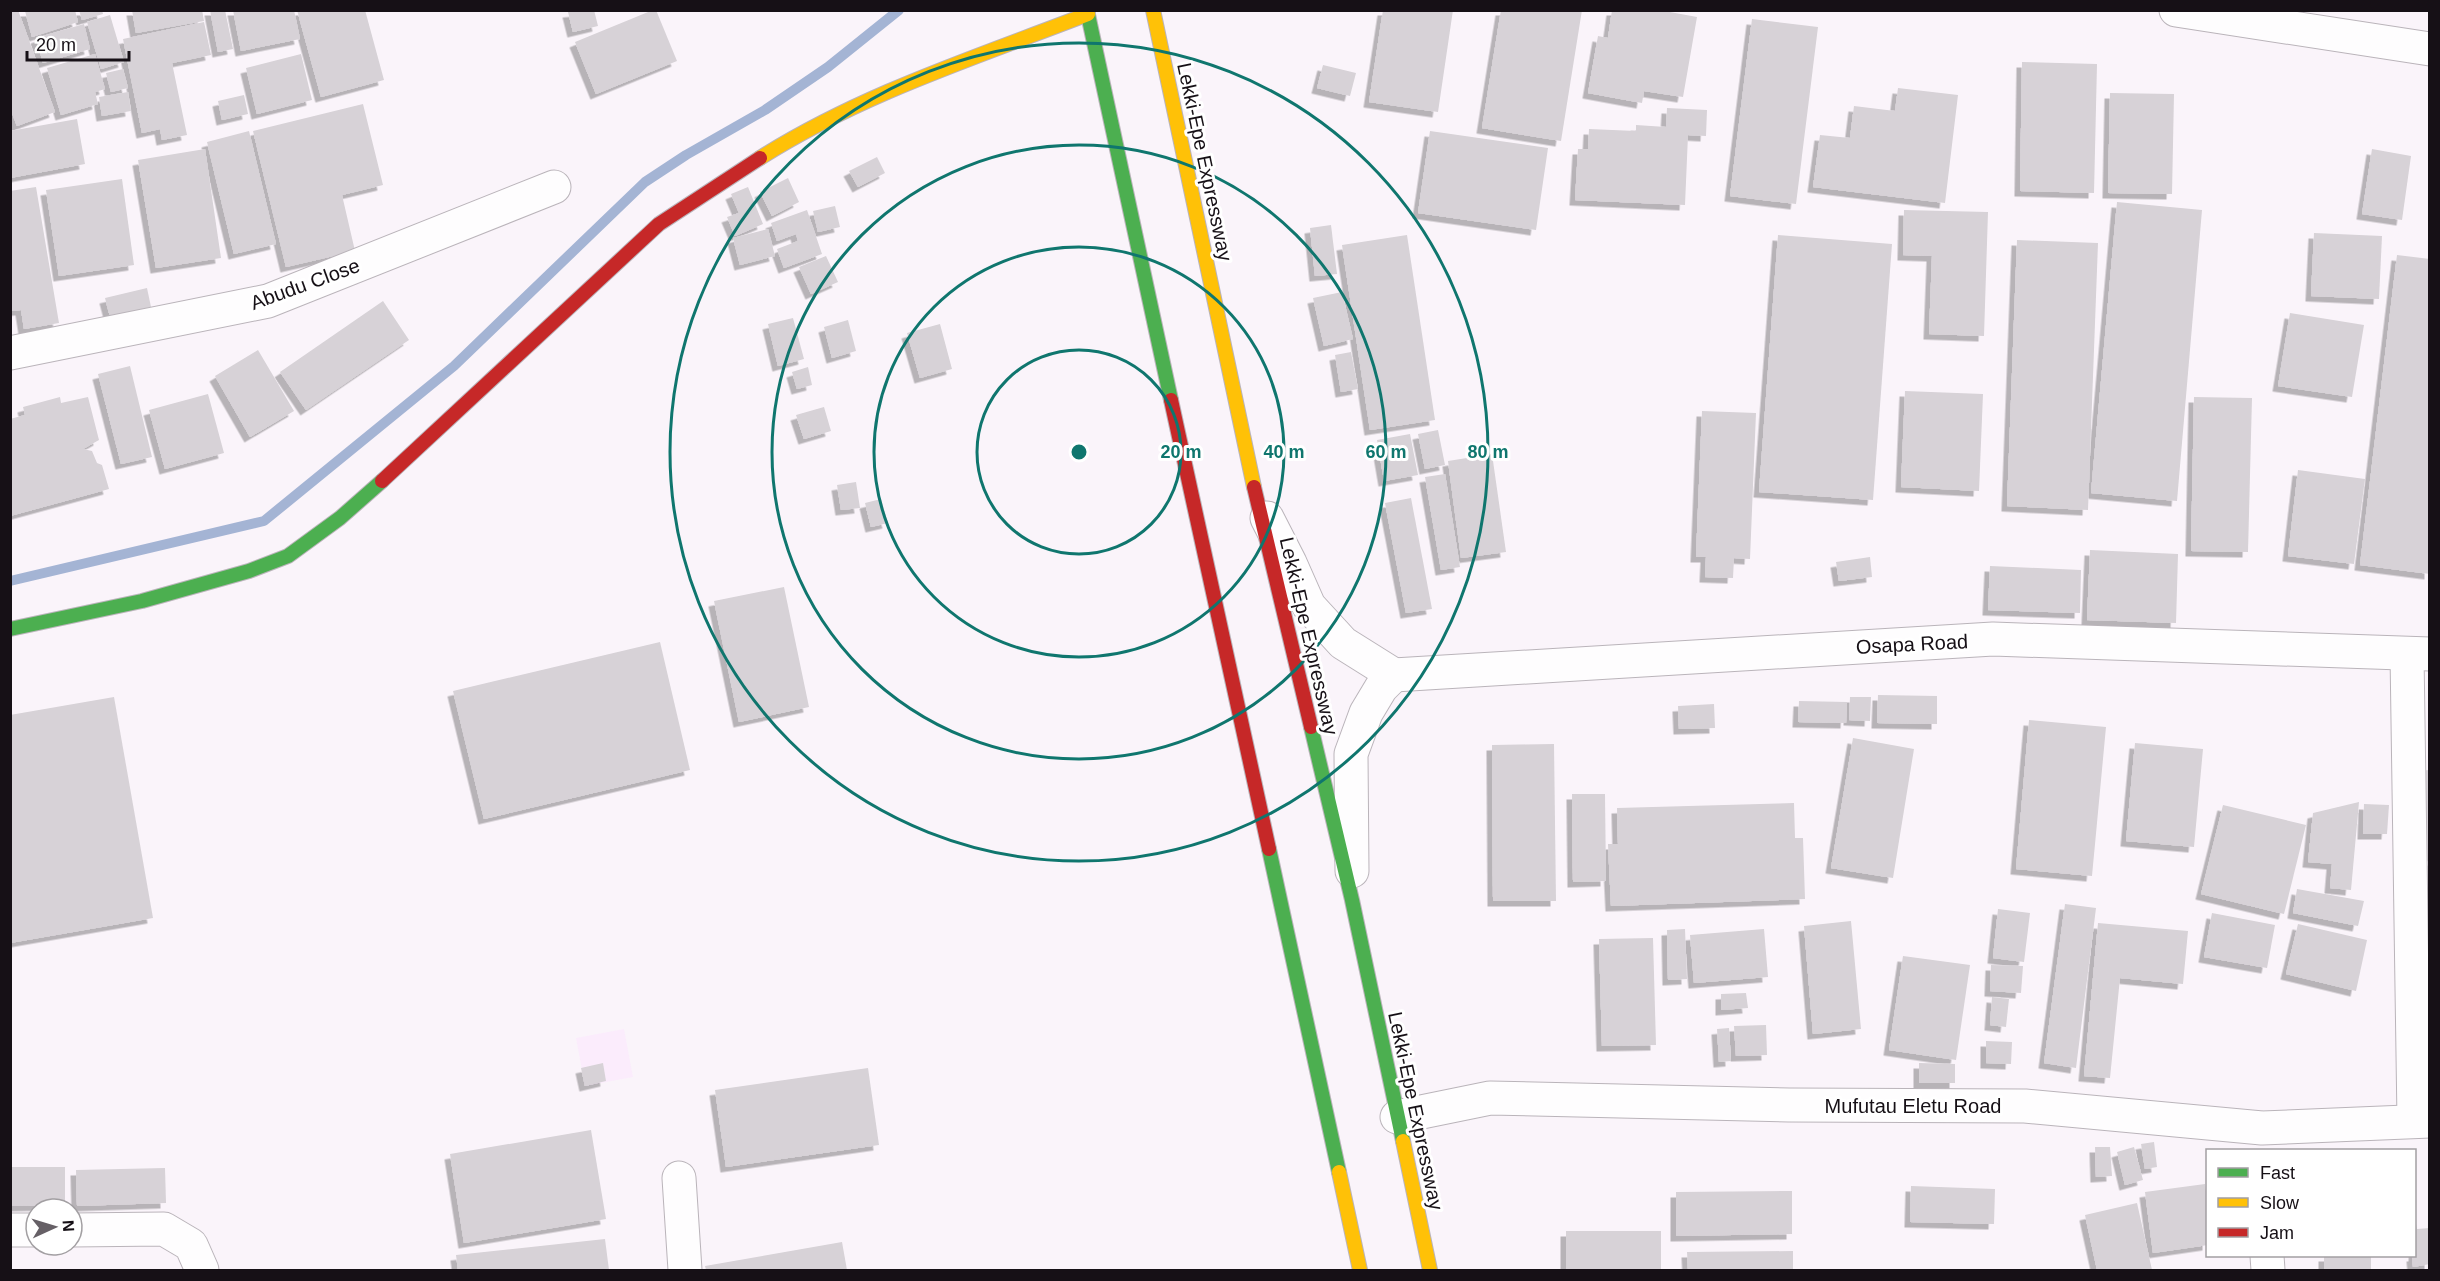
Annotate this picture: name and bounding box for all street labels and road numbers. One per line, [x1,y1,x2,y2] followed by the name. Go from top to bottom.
[1173,61,1237,263] street label: Lekki-Epe Expressway
[247,254,363,314] street label: Abudu Close
[1276,535,1342,737] street label: Lekki-Epe Expressway
[1855,630,1969,658] street label: Osapa Road
[1384,1010,1448,1212] street label: Lekki-Epe Expressway
[1825,1095,2001,1117] street label: Mufutau Eletu Road

